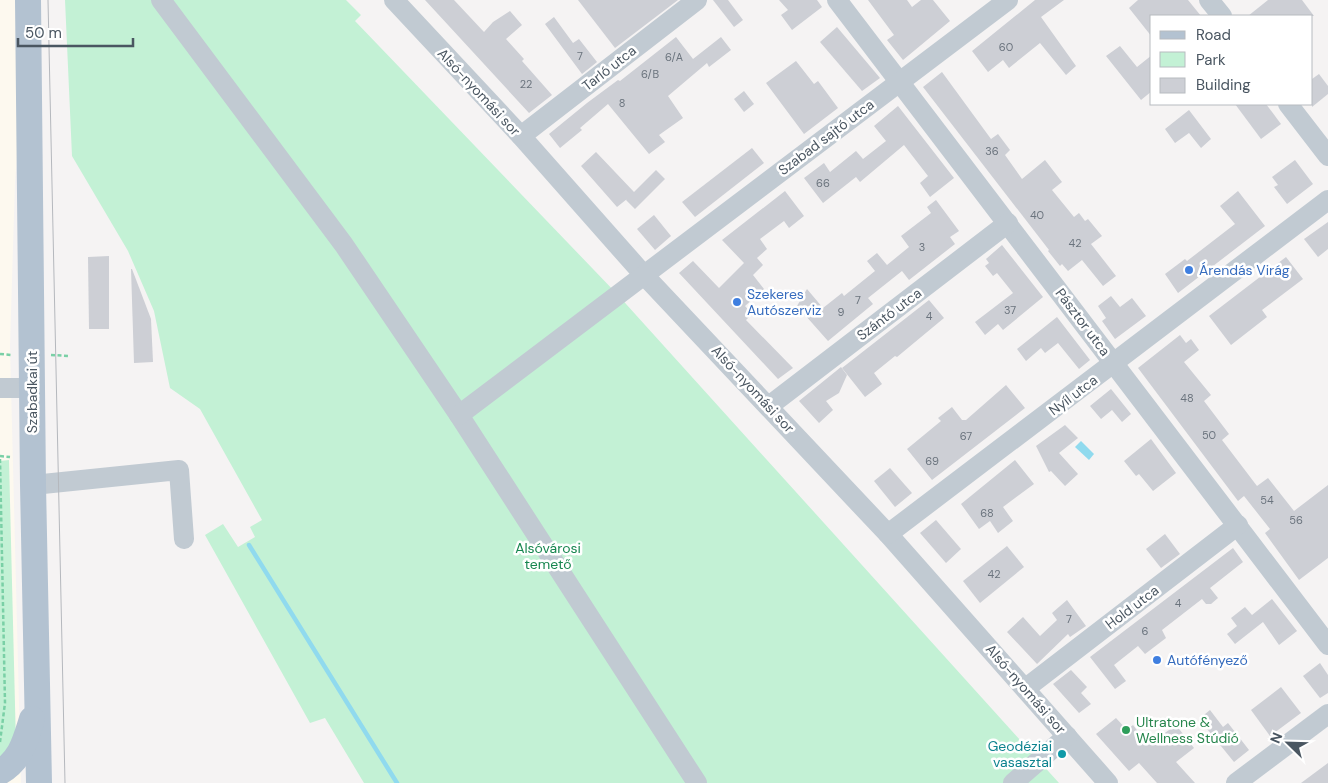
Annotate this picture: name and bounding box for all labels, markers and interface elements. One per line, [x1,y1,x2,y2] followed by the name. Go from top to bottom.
[18,15,132,47] scale bar
[1150,15,1313,105] legend
[25,23,62,43] text: 50 m
[1196,25,1231,45] text: Road
[999,40,1013,54] house number: 60
[578,41,640,95] street label: Tarló utca
[434,44,524,140] street label: Alsó-nyomási sor
[577,49,583,63] house number: 7
[665,50,683,64] house number: 6/A
[1196,50,1226,70] text: Park
[641,67,659,81] house number: 6/B
[1196,75,1251,95] text: Building
[520,77,532,91] house number: 22
[775,95,877,179] street label: Szabad sajtó utca
[619,96,625,110] house number: 8
[985,144,999,158] house number: 36
[816,176,830,190] house number: 66
[1030,208,1044,222] house number: 40
[1068,236,1082,250] house number: 42
[919,240,925,254] house number: 3
[1199,261,1290,279] place label: Árendás Virág
[1183,264,1195,276] marker: Árendás Virág
[853,284,925,344] street label: Szántó utca
[747,285,821,319] place label: Szekeres Autószerviz
[1052,285,1114,359] street label: Pásztor utca
[855,293,861,307] house number: 7
[731,296,743,308] marker: Szekeres Autószerviz
[1004,303,1016,317] house number: 37
[838,305,845,319] house number: 9
[926,309,933,323] house number: 4
[708,341,798,437] street label: Alsó-nyomási sor
[23,351,41,433] street label: Szabadkai út
[1045,371,1101,419] street label: Nyíl utca
[1180,391,1194,405] house number: 48
[1202,428,1216,442] house number: 50
[960,429,972,443] house number: 67
[925,454,939,468] house number: 69
[1260,493,1274,507] house number: 54
[980,506,994,520] house number: 68
[1289,513,1303,527] house number: 56
[515,539,581,573] park label: Alsóvárosi temető
[987,567,1001,581] house number: 42
[1102,581,1162,633] street label: Hold utca
[1175,596,1182,610] house number: 4
[1066,612,1072,626] house number: 7
[1142,624,1149,638] house number: 6
[982,640,1070,738] street label: Alsó-nyomási sor
[1167,651,1248,669] place label: Autófényező
[1151,654,1163,666] marker: Autófényező
[1136,713,1239,747] place label: Ultratone & Wellness Stúdió
[1263,718,1313,768] north arrow
[1120,724,1132,736] marker: Ultratone & Wellness Stúdió
[1266,730,1286,746] text: N
[988,737,1052,771] place label: Geodéziai vasasztal
[1056,748,1068,760] marker: Geodéziai vasasztal

